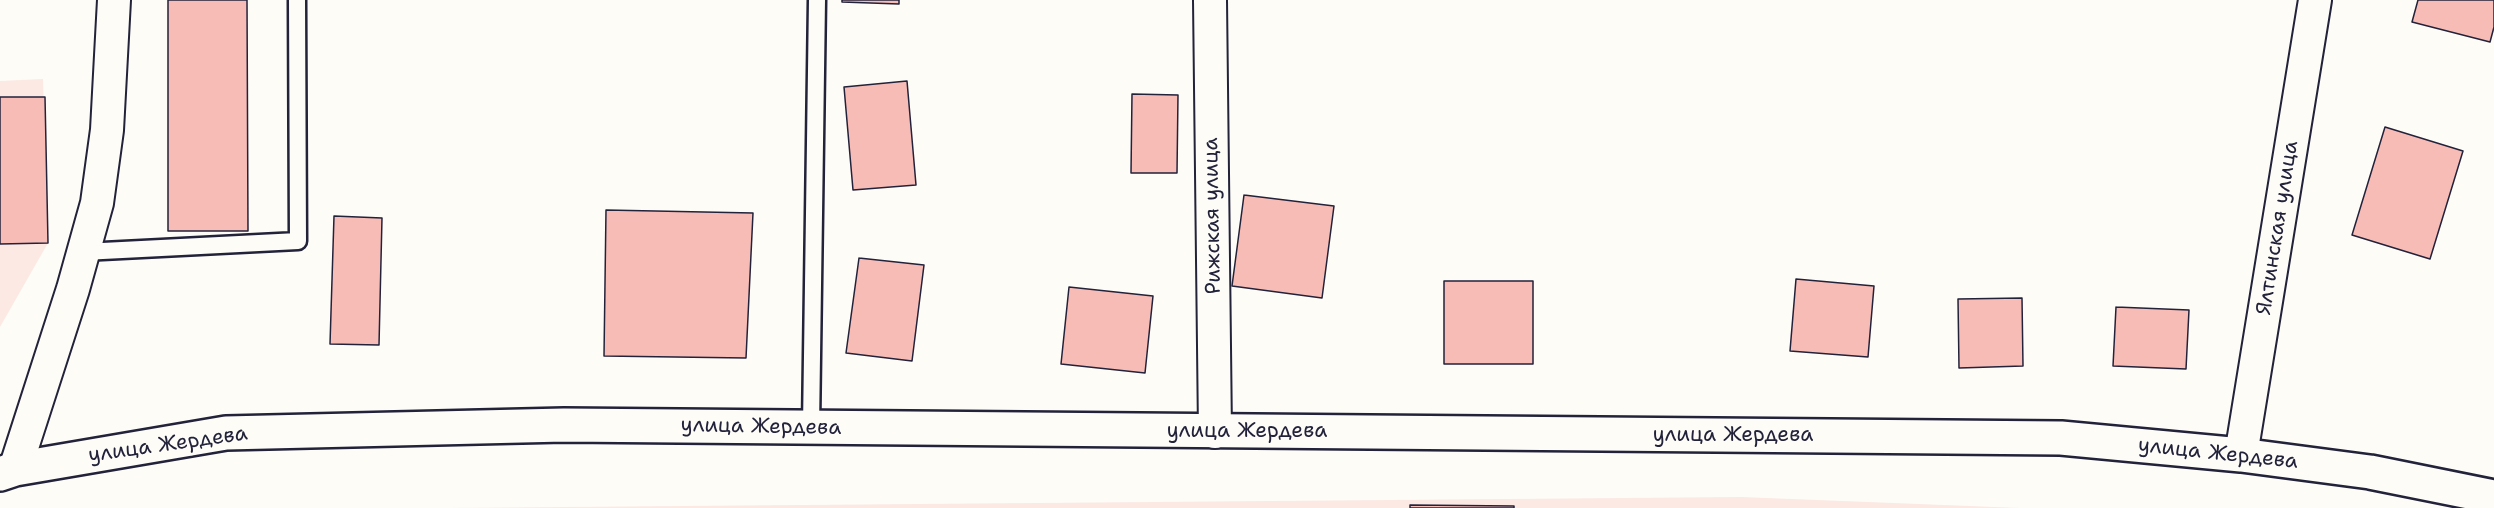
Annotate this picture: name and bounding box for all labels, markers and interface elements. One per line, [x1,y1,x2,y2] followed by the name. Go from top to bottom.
[1199,137,1227,295] street label: Рижская улица
[2252,139,2304,317] street label: Ялтинская улица
[680,413,842,441] street label: улица Жердева
[1167,419,1327,445] street label: улица Жердева
[87,421,249,469] street label: улица Жердева
[1653,423,1813,449] street label: улица Жердева
[2137,433,2299,475] street label: улица Жердева

